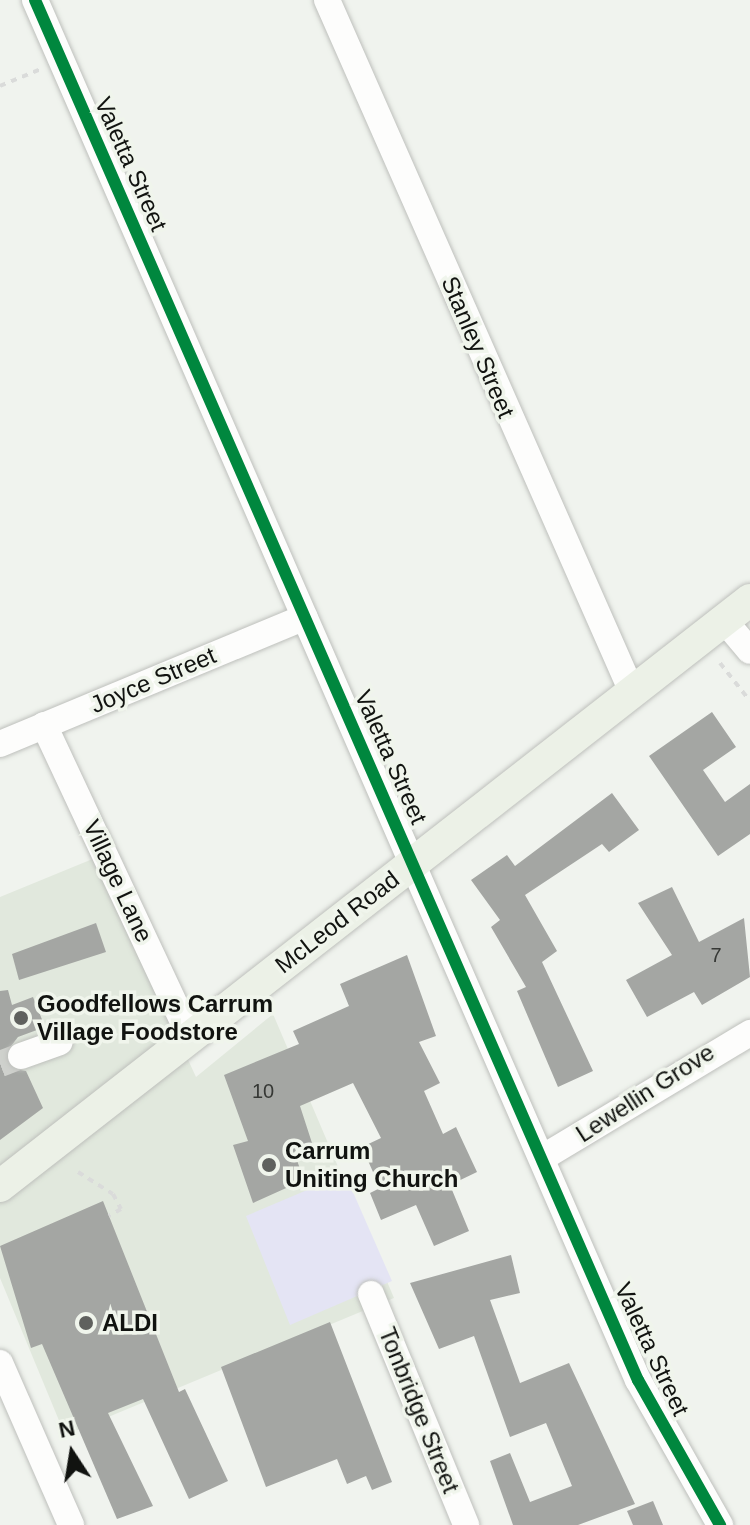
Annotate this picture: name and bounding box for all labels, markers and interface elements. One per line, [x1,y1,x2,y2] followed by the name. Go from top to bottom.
[89,93,173,235] street label: Valetta Street
[435,272,521,422] street label: Stanley Street
[86,641,220,719] street label: Joyce Street
[349,686,433,828] street label: Valetta Street
[77,815,159,947] street label: Village Lane
[269,865,405,979] street label: McLeod Road
[710,943,722,967] house number: 7
[37,990,273,1046] place label: Goodfellows Carrum Village Foodstore
[12,1009,30,1027] marker: Goodfellows Carrum Village Foodstore
[571,1038,719,1148] street label: Lewellin Grove
[252,1079,274,1103] house number: 10
[285,1137,458,1193] place label: Carrum Uniting Church
[260,1156,278,1174] marker: Carrum Uniting Church
[609,1278,695,1420] street label: Valetta Street
[102,1309,158,1337] place label: ALDI
[77,1314,95,1332] marker: ALDI
[373,1323,465,1497] street label: Tonbridge Street
[32,1413,112,1493] north arrow
[57,1415,77,1443] text: N

